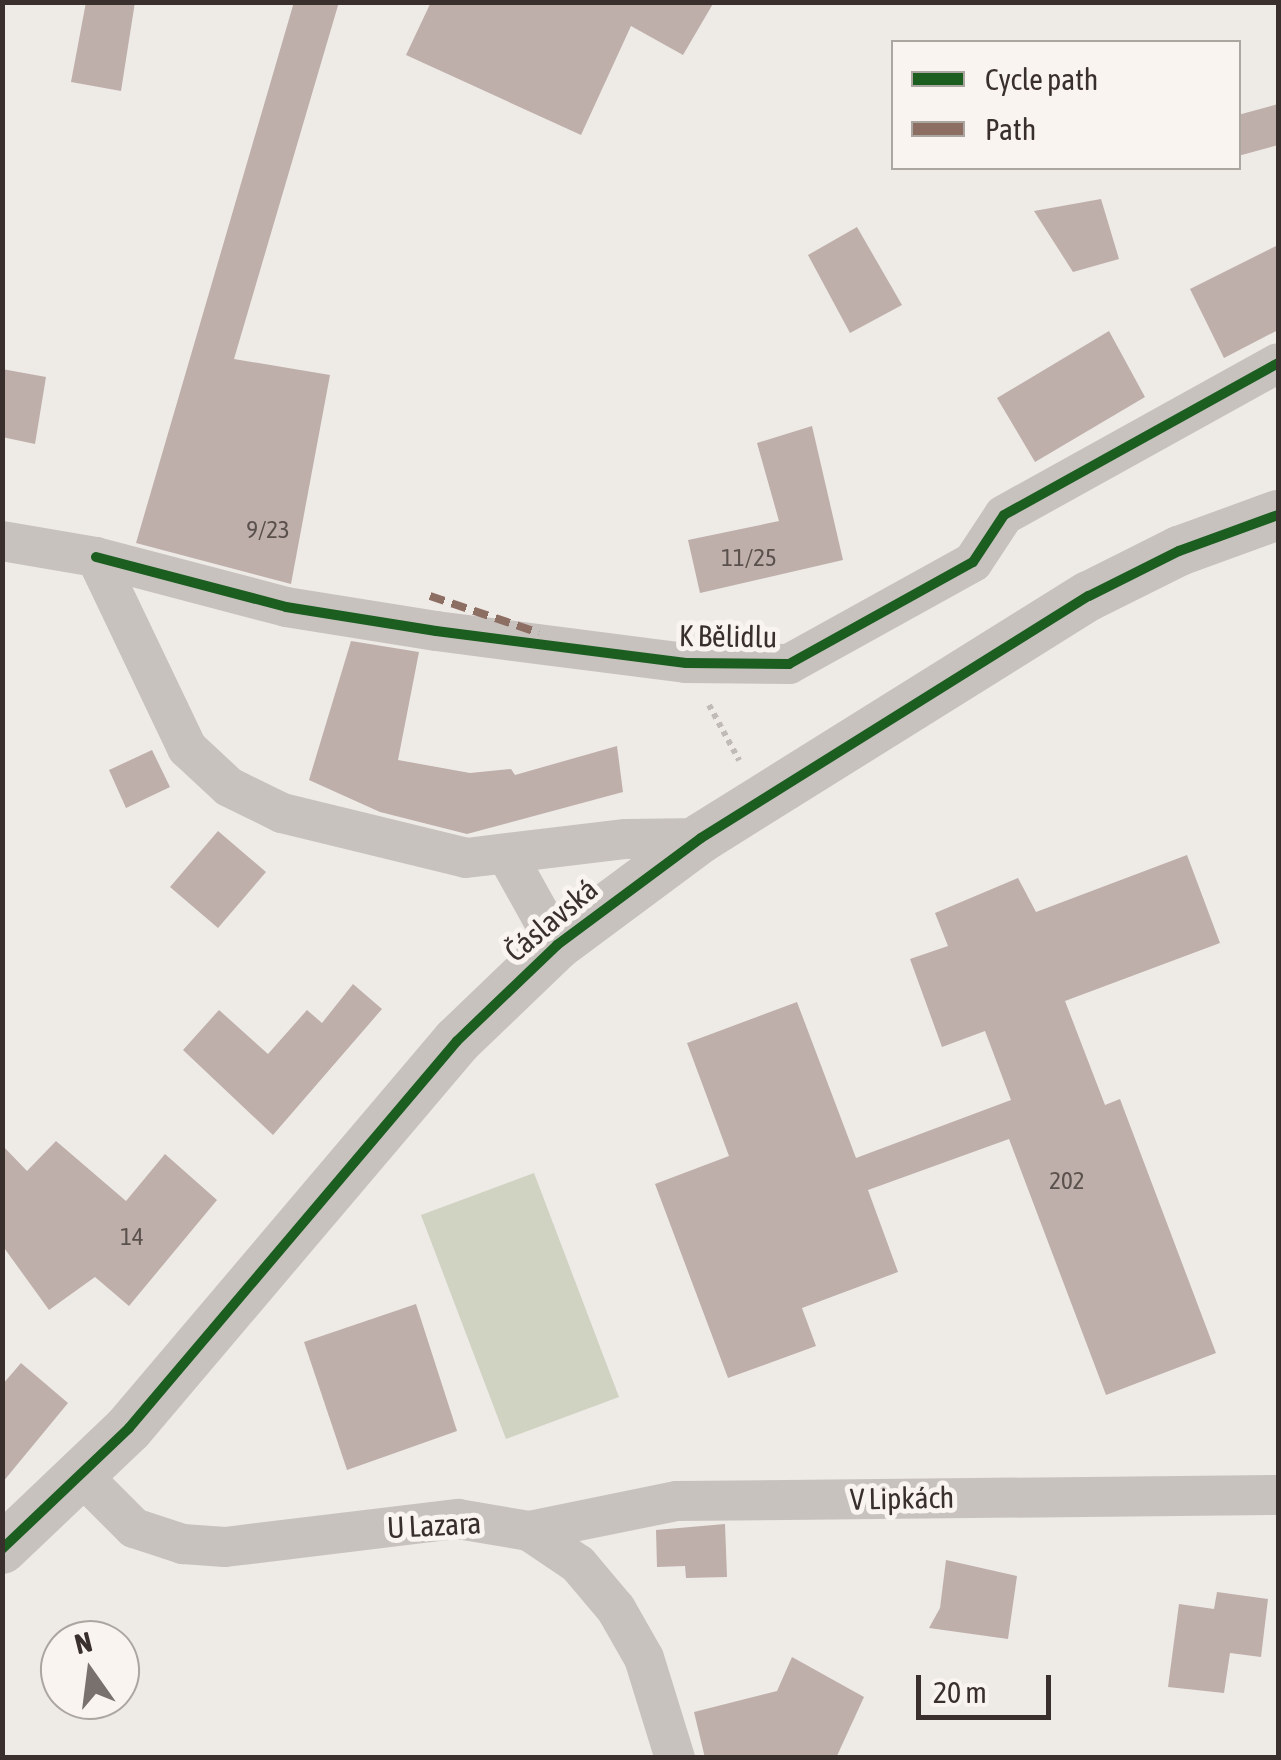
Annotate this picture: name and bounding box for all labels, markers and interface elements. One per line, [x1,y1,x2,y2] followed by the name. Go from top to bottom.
[891,40,1241,170] legend
[985,62,1098,96] text: Cycle path
[985,112,1036,146] text: Path
[246,514,290,544] house number: 9/23
[721,542,777,572] house number: 11/25
[679,617,777,655] street label: K Bělidlu
[497,871,605,969] street label: Čáslavská
[1049,1165,1085,1195] house number: 202
[120,1221,144,1251] house number: 14
[850,1479,954,1517] street label: V Lipkách
[386,1505,482,1545] street label: U Lazara
[40,1620,140,1720] north arrow
[71,1625,95,1660] text: N
[921,1655,1056,1717] scale bar
[933,1675,987,1709] text: 20 m

